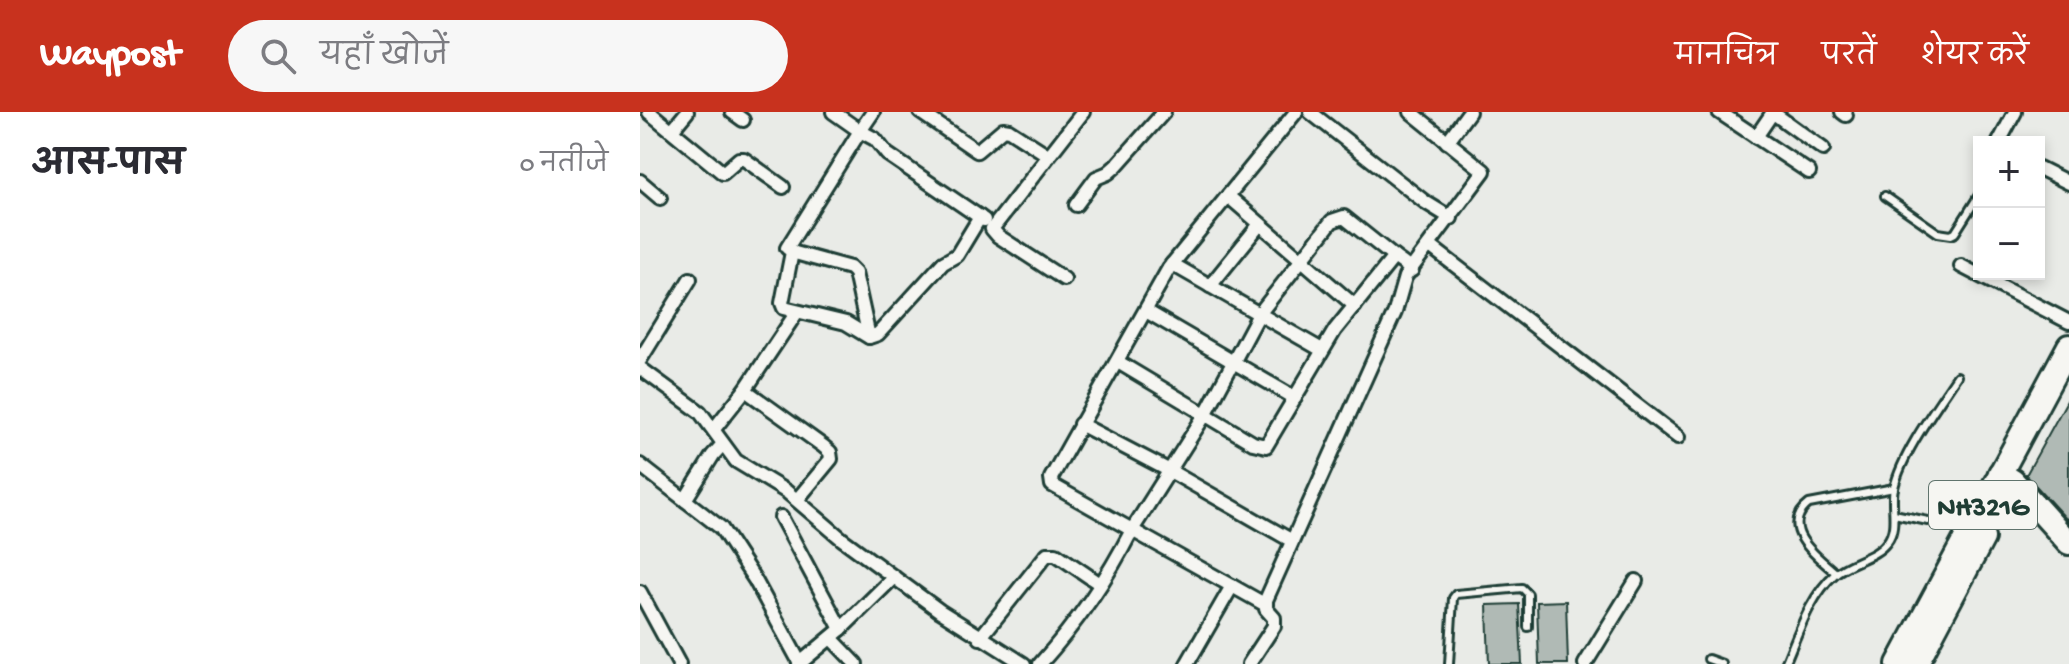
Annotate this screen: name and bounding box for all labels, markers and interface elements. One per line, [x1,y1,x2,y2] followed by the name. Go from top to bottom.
[228,20,788,92] search box
[40,34,180,78] text: Waypost
[256,34,300,78] icon: search
[320,41,448,76] text: यहाँ खोजें
[1675,42,1778,75] text: मानचित्र
[1822,42,1877,75] text: परतें
[1921,42,2029,75] text: शेयर करें
[1973,136,2045,280] map controls
[1973,136,2045,208] button: +
[32,147,184,187] text: आस-पास
[520,151,608,182] text: 0 नतीजे
[1973,208,2045,280] button: −
[1929,481,2037,529] road number: NH321G

